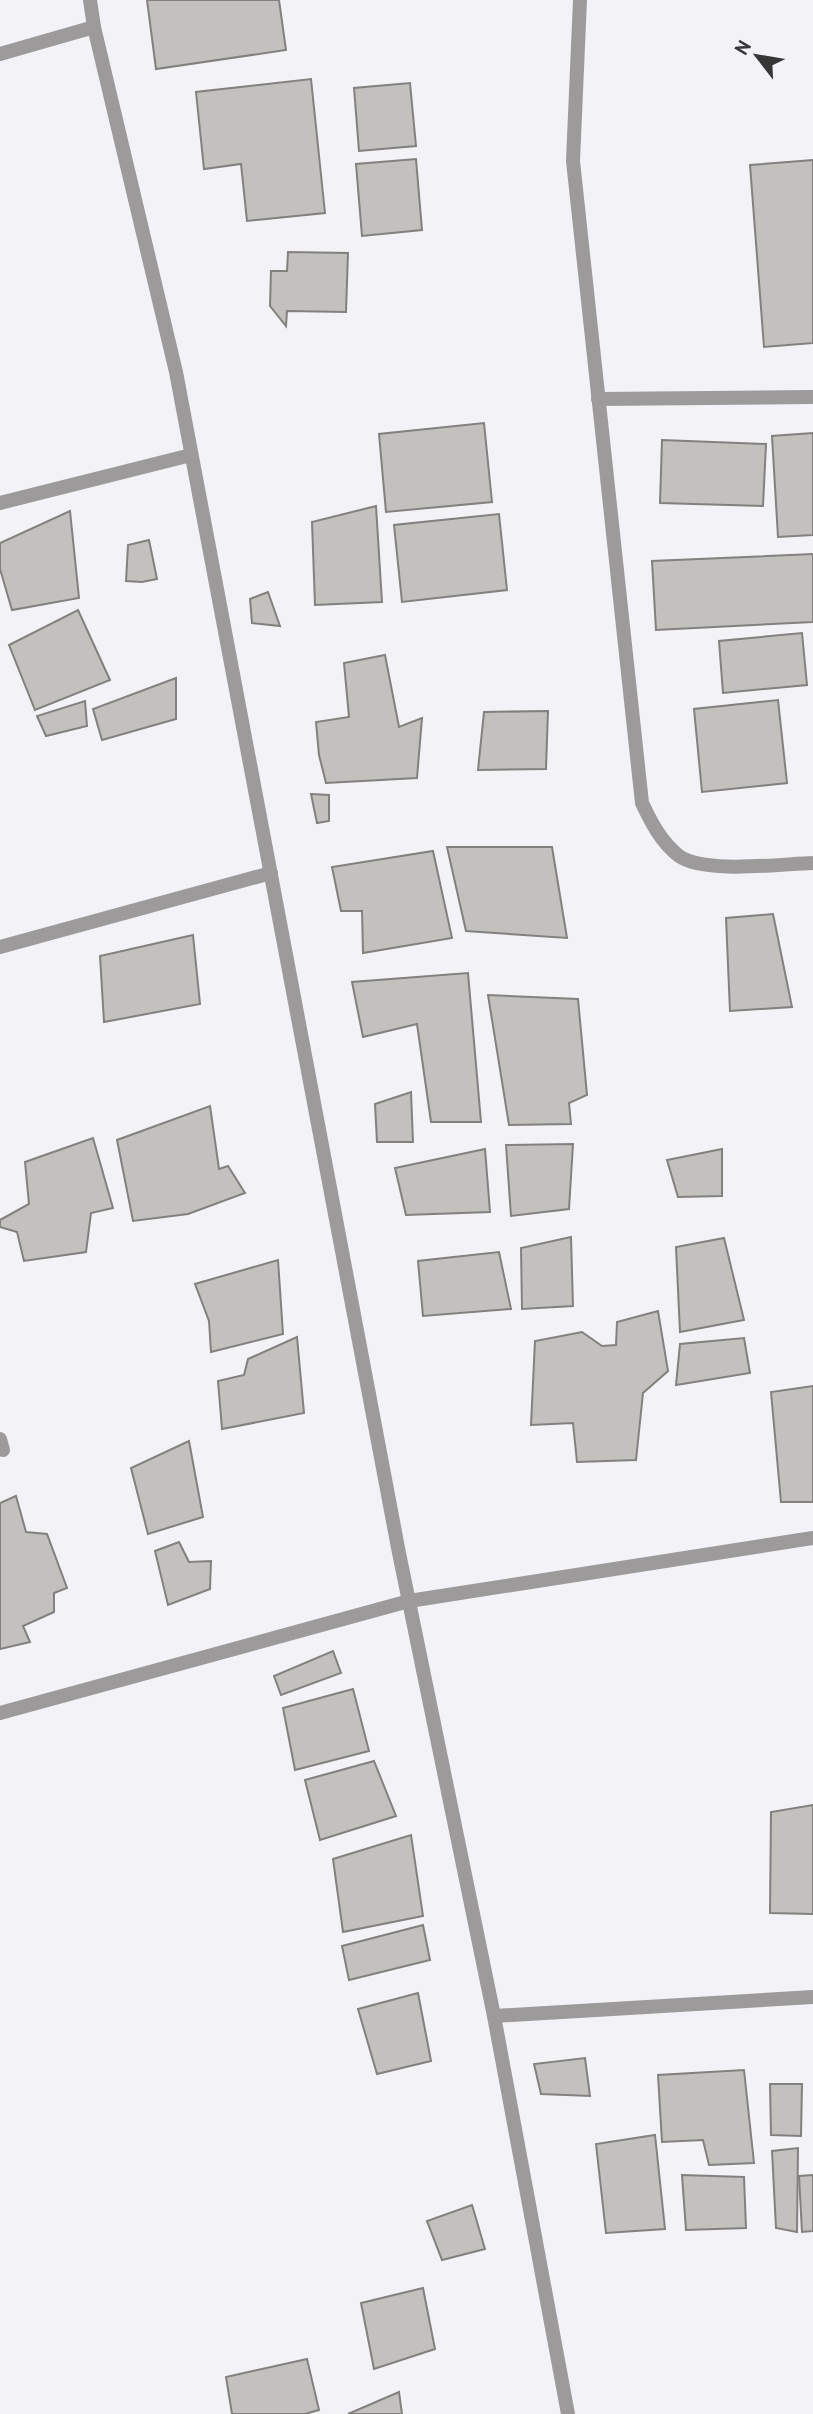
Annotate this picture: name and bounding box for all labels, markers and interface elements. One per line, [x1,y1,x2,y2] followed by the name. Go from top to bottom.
[722,21,792,91] north arrow
[729,36,756,59] text: N

